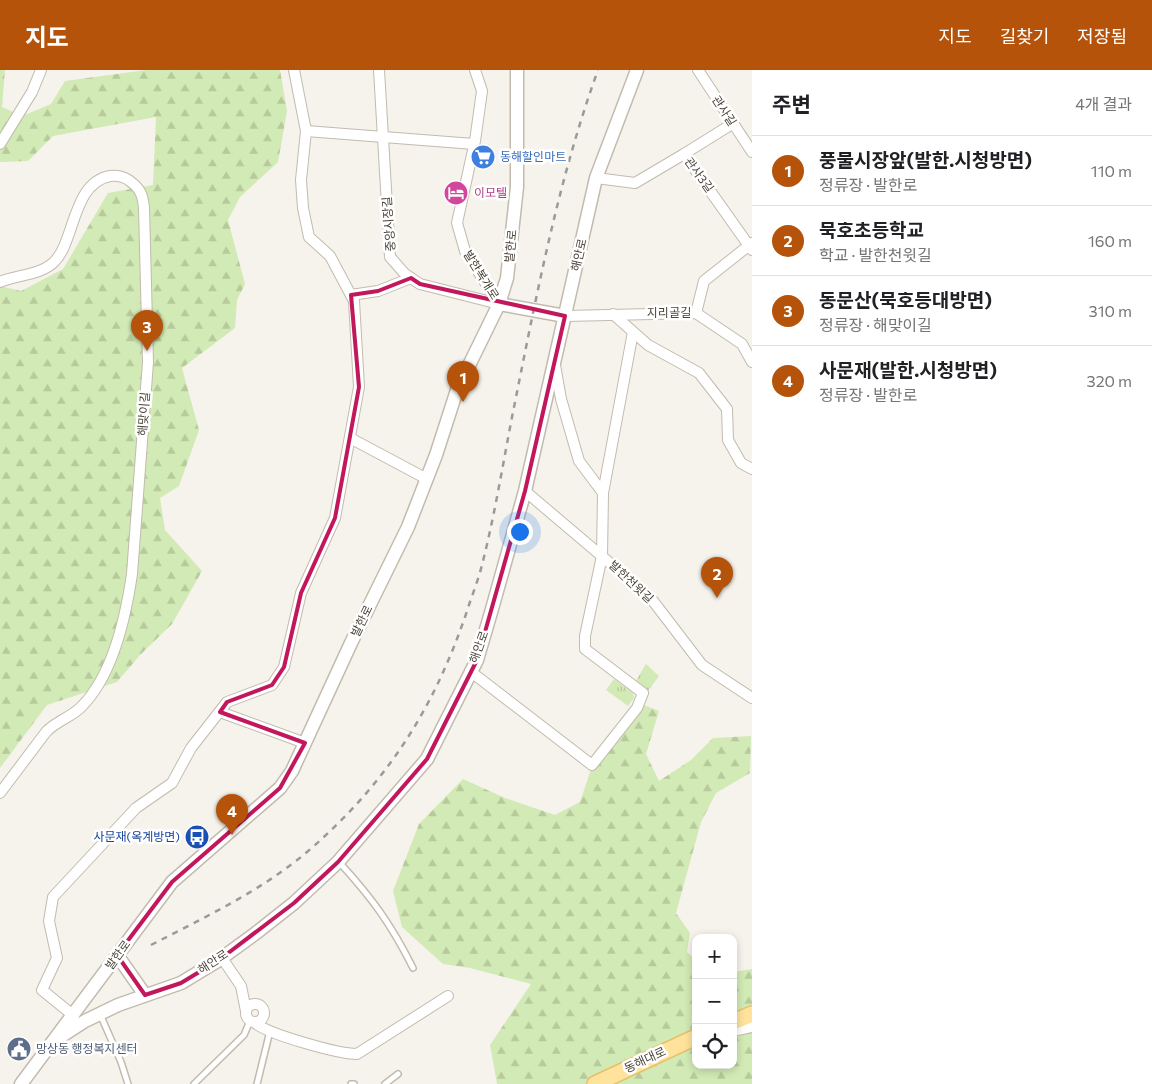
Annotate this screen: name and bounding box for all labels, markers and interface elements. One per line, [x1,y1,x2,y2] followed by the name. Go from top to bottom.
[25,22,69,51] text: 지도
[939,25,972,47] text: 지도
[1000,25,1049,47] text: 길찾기
[1077,25,1127,47] text: 저장됨
[772,91,811,116] text: 주변
[710,93,740,128] street label: 관사길
[1075,94,1132,113] text: 4개 결과
[470,144,496,170] supermarket icon: 동해할인마트
[819,148,1032,171] text: 풍물시장앞(발한.시청방면)
[500,149,566,163] place label: 동해할인마트
[682,154,717,195] street label: 관사3길
[784,161,792,180] text: 1
[1091,161,1132,180] text: 110 m
[819,175,917,194] text: 정류장 · 발한로
[443,180,469,206] hotel icon: 이모텔
[474,185,507,199] place label: 이모텔
[379,196,397,252] street label: 중앙시장길
[819,218,924,241] text: 묵호초등학교
[501,229,519,263] street label: 발한로
[783,231,793,250] text: 2
[1088,231,1132,250] text: 160 m
[567,237,589,272] street label: 해안로
[819,245,932,264] text: 학교 · 발한천윗길
[461,247,502,302] street label: 발한복개로
[819,288,992,311] text: 동문산(묵호등대방면)
[783,301,793,320] text: 3
[1089,301,1132,320] text: 310 m
[647,305,691,319] street label: 지리골길
[131,310,163,351] pin: 3
[819,315,932,334] text: 정류장 · 해맞이길
[819,358,997,381] text: 사문재(발한.시청방면)
[447,361,479,402] pin: 1
[783,371,793,390] text: 4
[1087,371,1132,390] text: 320 m
[819,385,917,404] text: 정류장 · 발한로
[134,391,152,436] street label: 해맞이길
[507,519,533,545] your location
[607,557,657,605] street label: 발한천윗길
[701,557,733,598] pin: 2
[348,603,375,639] street label: 발한로
[466,629,490,665] street label: 해안로
[216,794,248,835] pin: 4
[184,824,210,850] bus stop icon: 사문재(옥계방면)
[93,829,180,843] place label: 사문재(옥계방면)
[692,934,737,1069] map controls
[692,934,737,979] button: +
[102,937,133,972] street label: 발한로
[195,946,230,976] street label: 해안로
[692,979,737,1024] button: −
[692,1024,737,1069] button: locate
[6,1036,32,1062] public building icon: 망상동 행정복지센터
[36,1041,138,1055] place label: 망상동 행정복지센터
[622,1043,668,1075] street label: 동해대로

